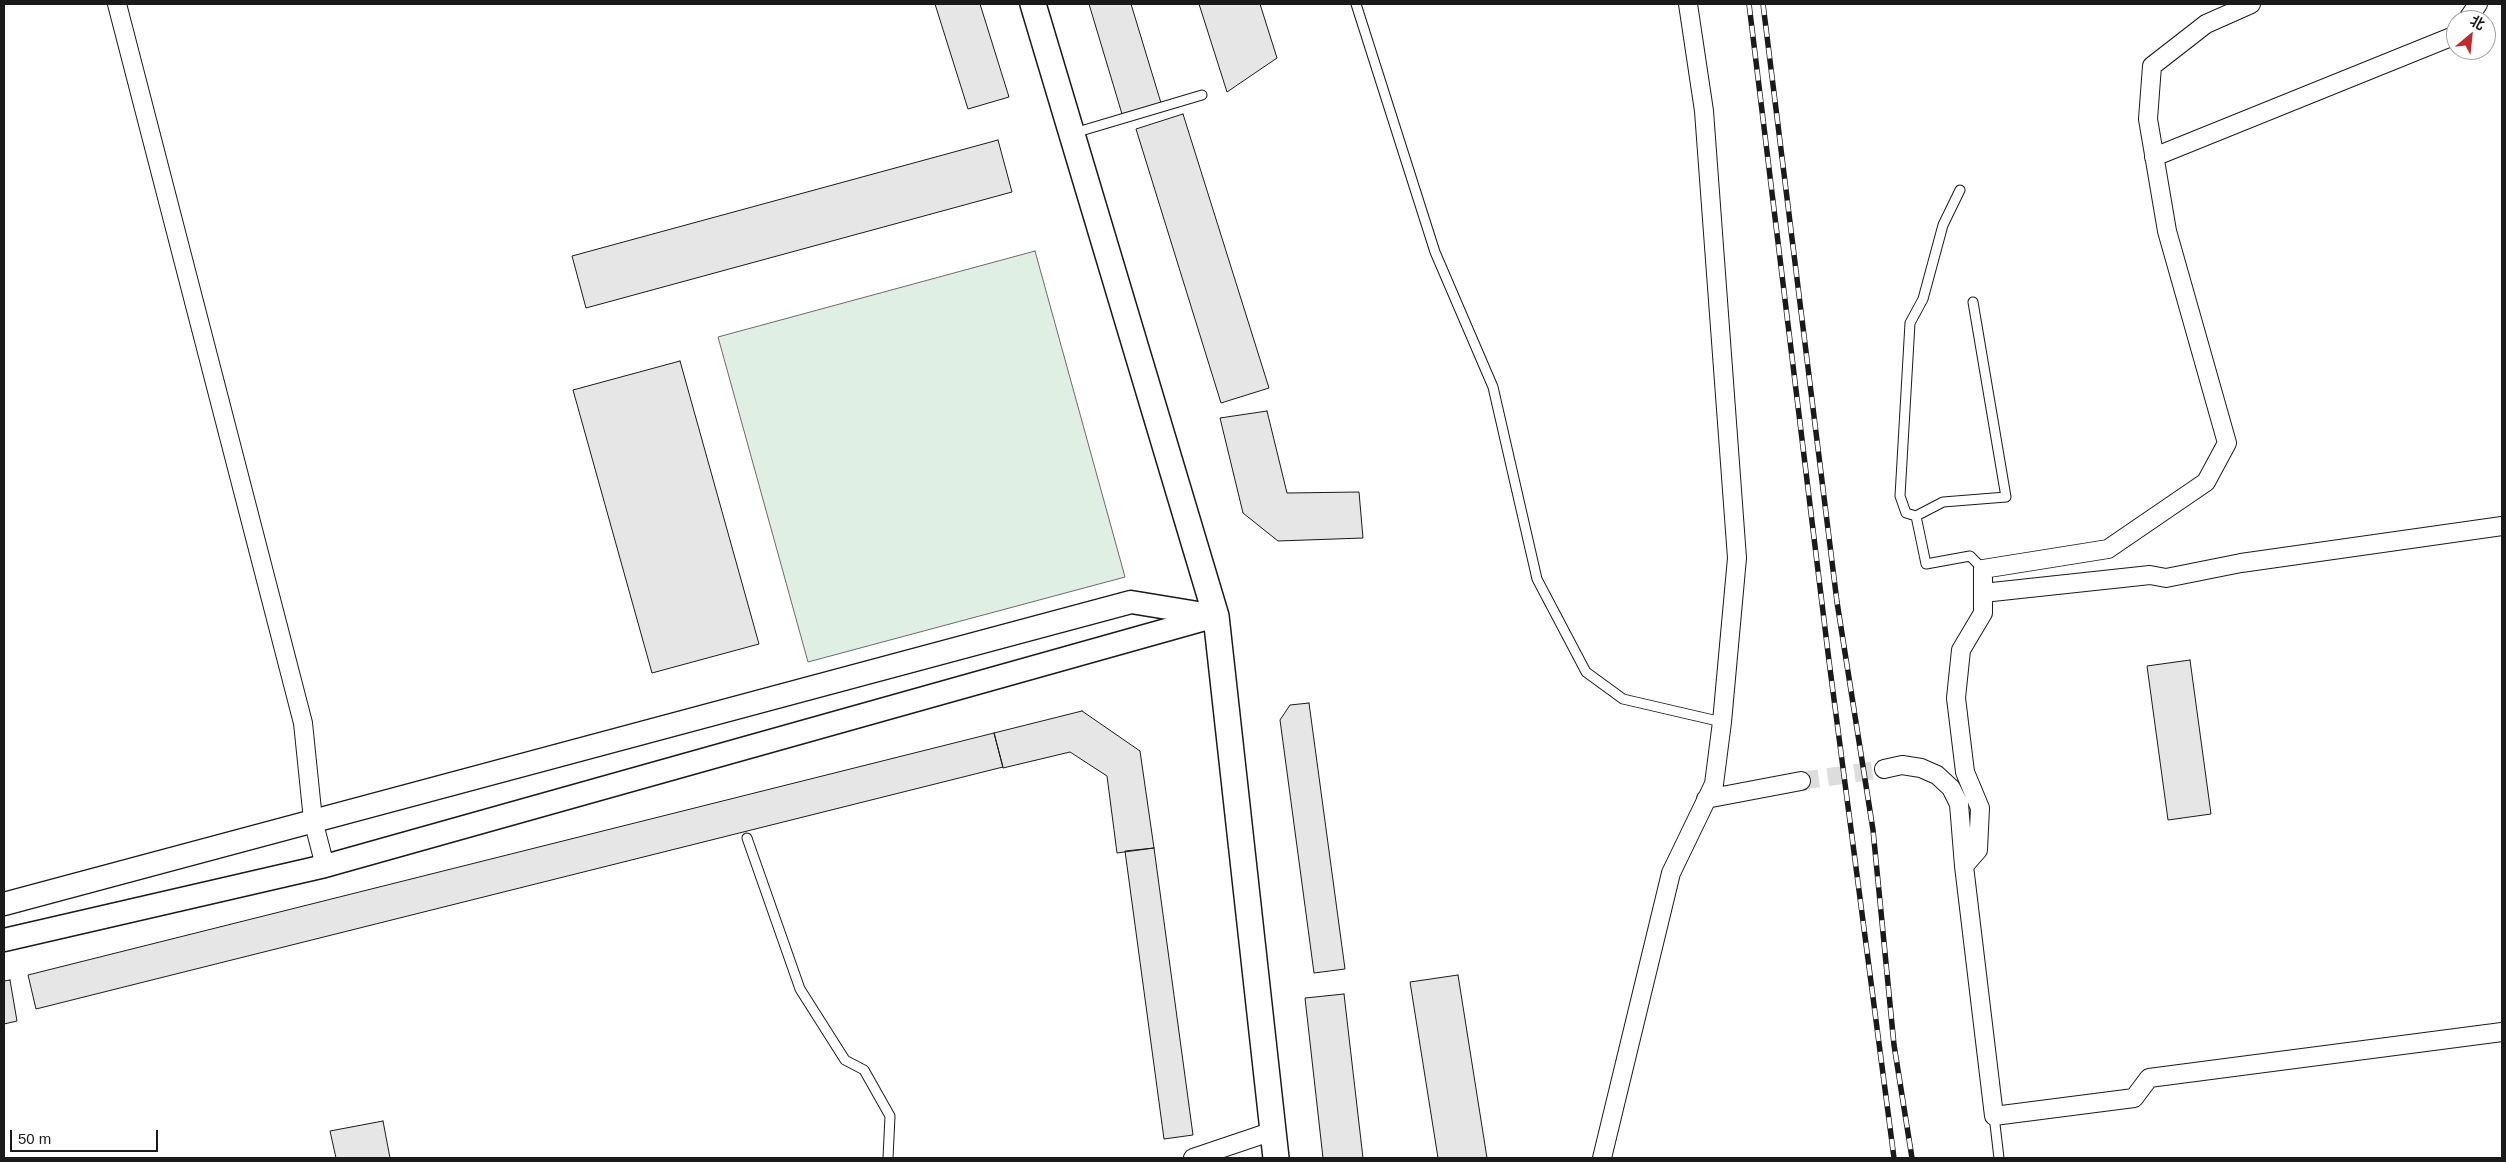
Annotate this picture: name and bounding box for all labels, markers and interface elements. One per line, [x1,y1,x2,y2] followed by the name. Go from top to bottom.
[2446,10,2496,60] north arrow
[2468,12,2488,33] text: 北
[12,1120,160,1152] scale bar
[18,1130,51,1147] text: 50 m

